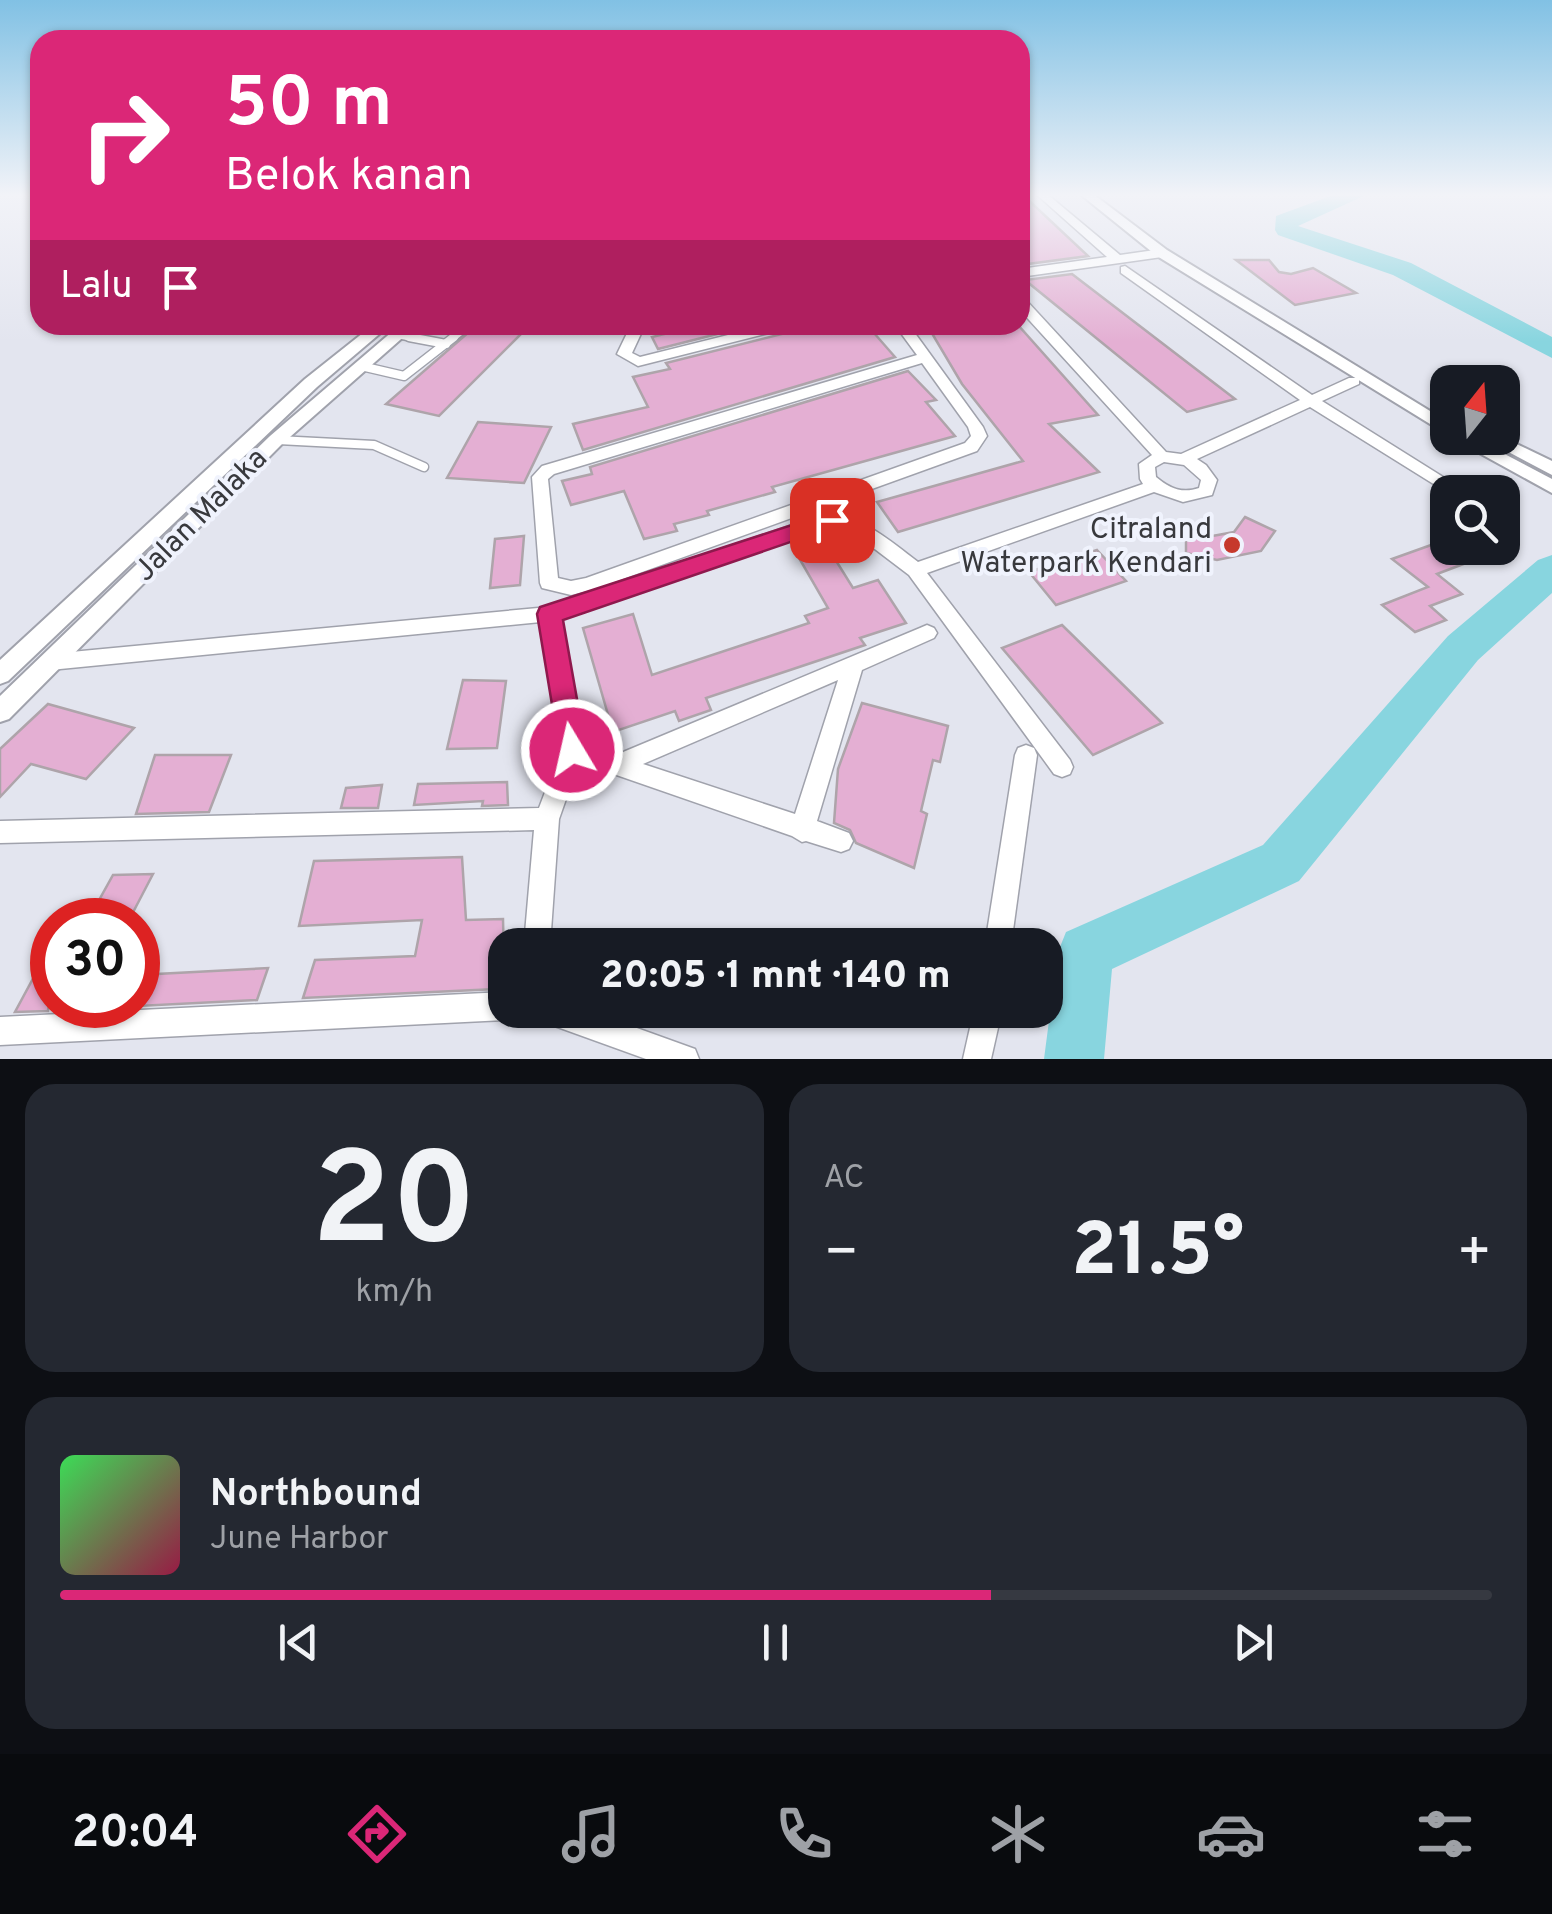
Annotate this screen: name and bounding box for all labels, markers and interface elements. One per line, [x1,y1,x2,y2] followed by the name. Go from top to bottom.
[225,62,392,151] text: 50 m
[60,70,190,200] icon: right
[225,149,473,206] text: Belok kanan
[153,260,208,315] icon: arrive
[60,263,133,312] text: Lalu
[1430,365,1520,455] north arrow
[1430,365,1520,565] map controls
[127,441,276,590] street label: Jalan Malaka
[1430,475,1520,565] button: search
[790,478,875,563] pin
[805,493,860,548] icon: arrive
[960,512,1212,583] place label: Citraland Waterpark Kendari
[1221,534,1243,556] marker: Citraland Waterpark Kendari
[520,698,624,802] position arrow
[30,898,160,1028] speed limit sign: 30
[600,953,951,1002] text: 20:05 · 1 mnt · 140 m
[312,1125,477,1290] text: 20
[824,1159,865,1199] text: AC
[1071,1207,1244,1302] text: 21.5°
[824,1220,859,1290] text: −
[1457,1220,1492,1290] text: +
[355,1273,433,1313] text: km/h
[210,1471,422,1520] text: Northbound
[210,1520,389,1560] text: June Harbor
[271,1615,326,1670] icon: previous
[748,1615,803,1670] icon: pause
[1226,1615,1281,1670] icon: next
[342,1799,412,1869] icon: directions
[556,1799,626,1869] icon: music
[769,1799,839,1869] icon: phone
[983,1799,1053,1869] icon: climate
[1196,1799,1266,1869] icon: car
[1410,1799,1480,1869] icon: filters
[72,1806,198,1863] text: 20:04

